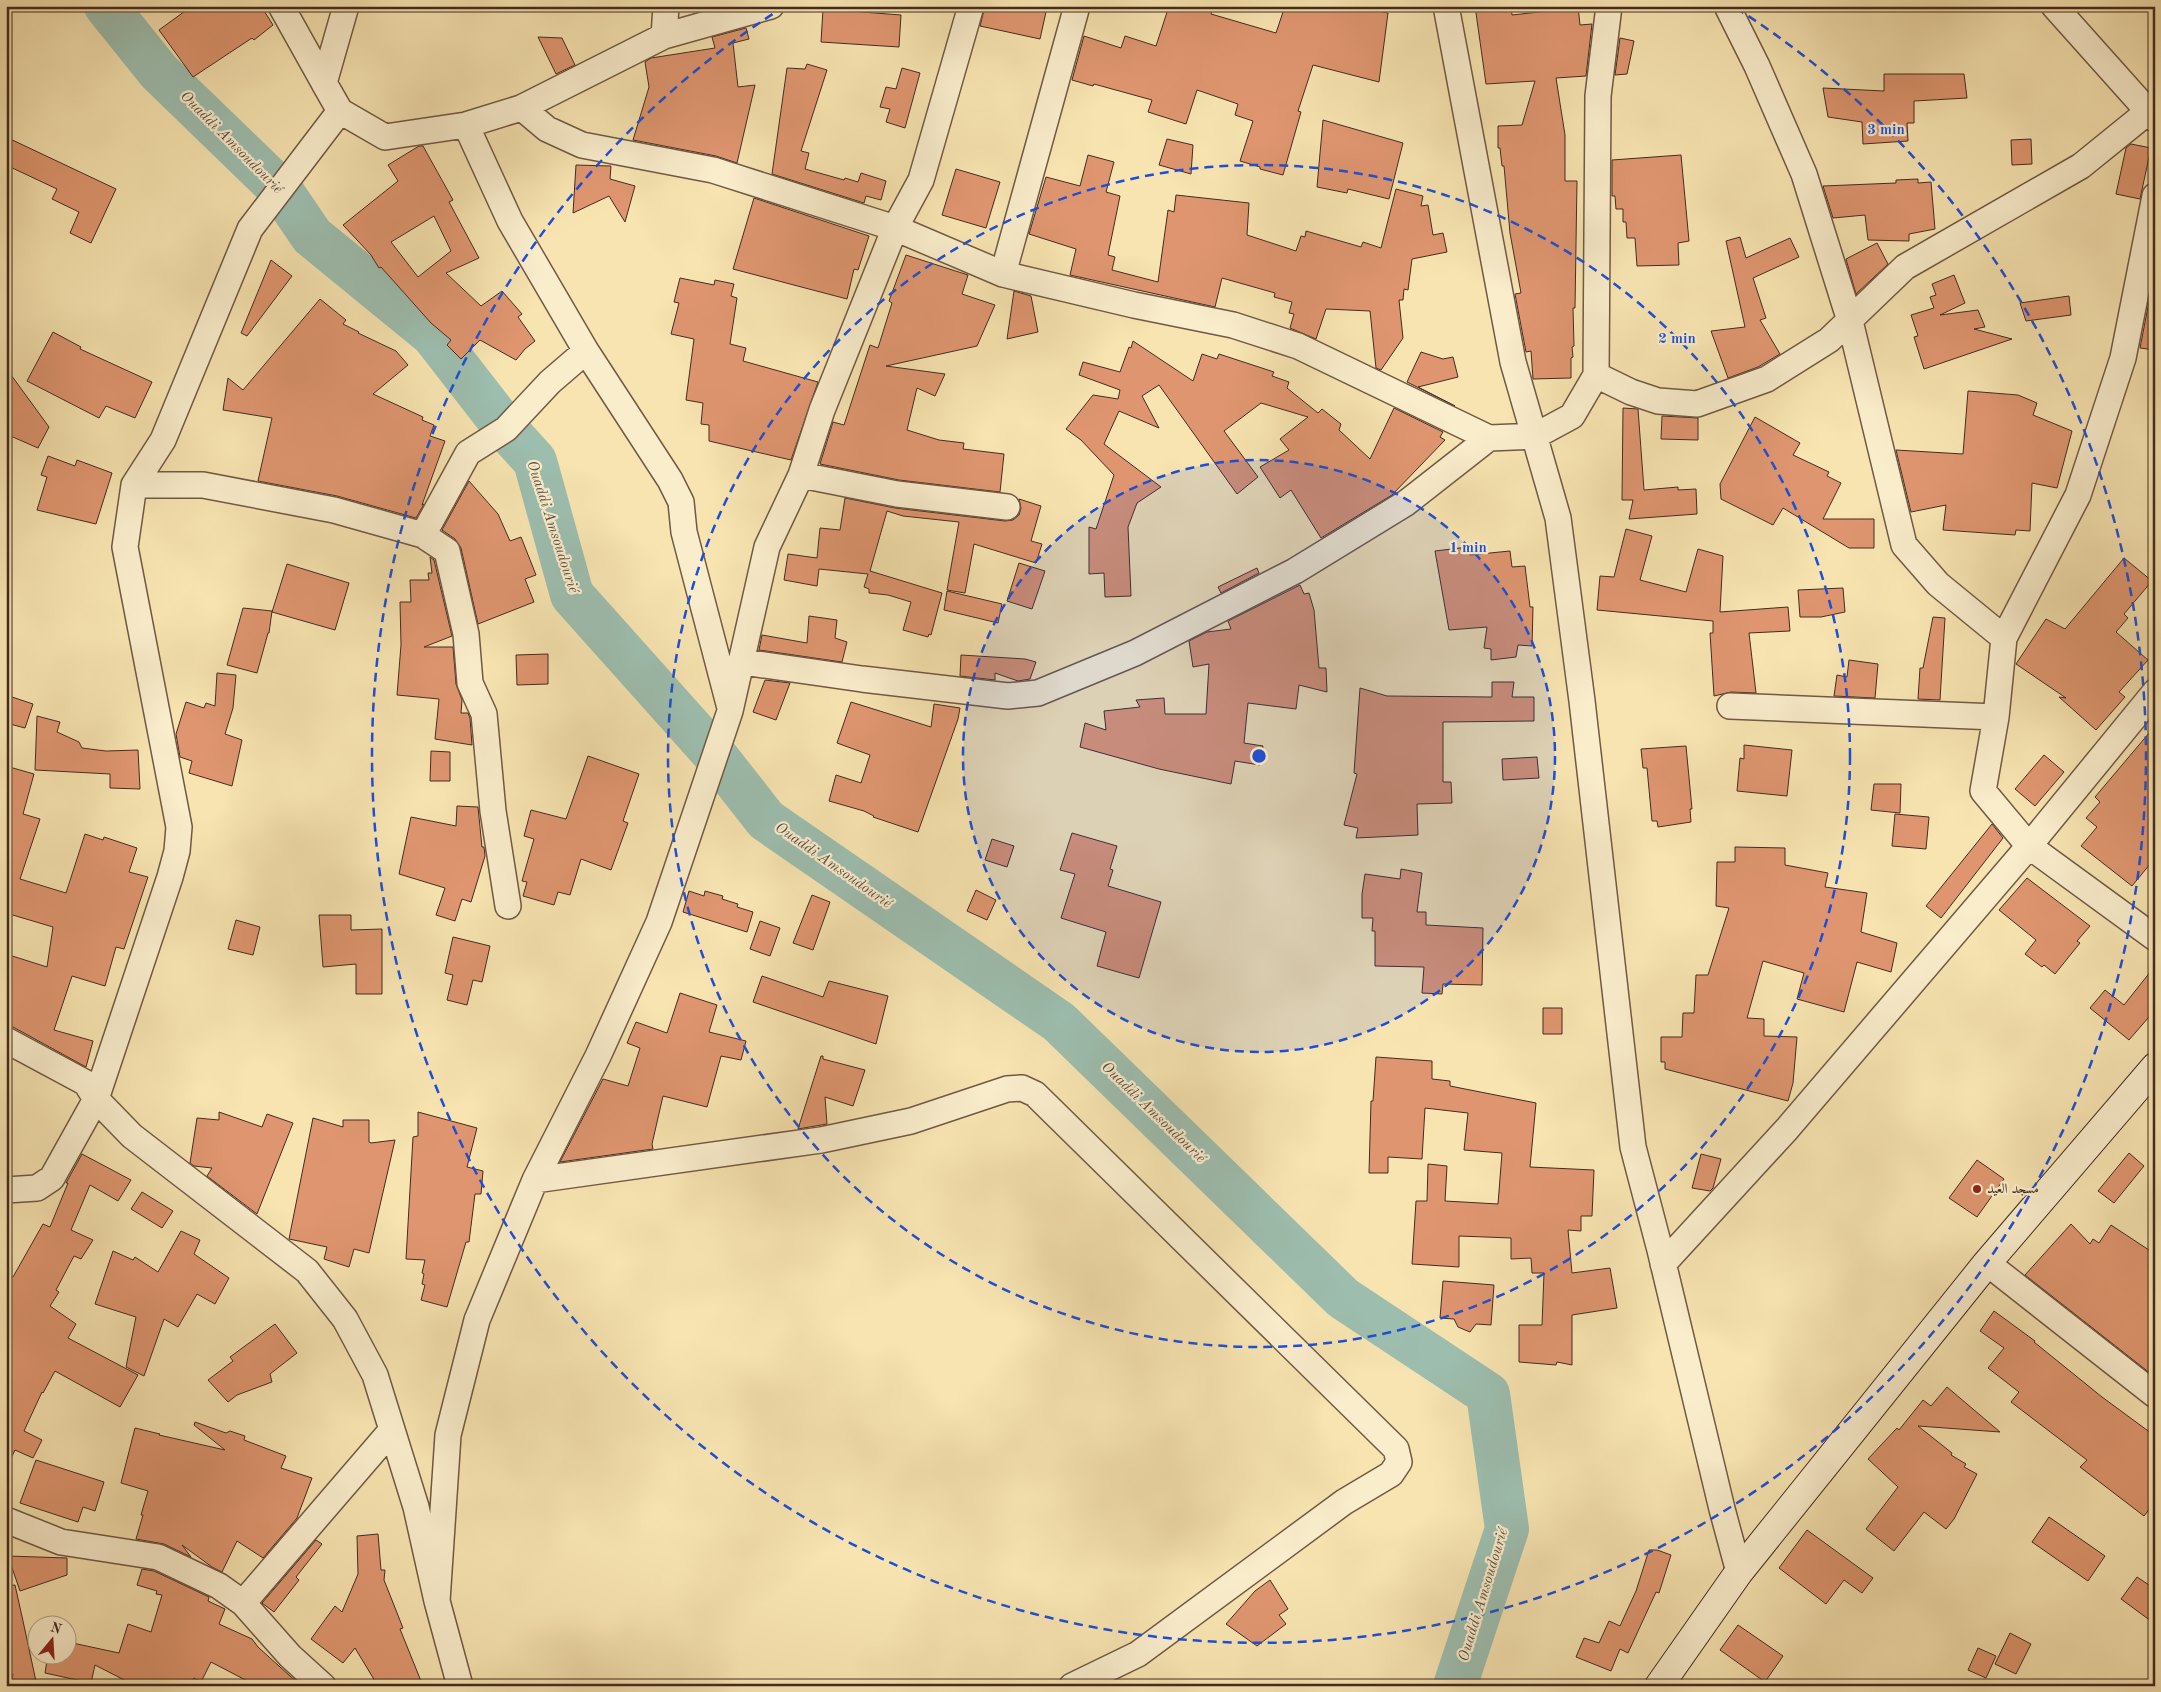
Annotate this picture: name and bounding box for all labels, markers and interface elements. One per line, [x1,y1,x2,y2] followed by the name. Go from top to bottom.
[177,89,286,198] water label: Ouaddi Amsoudourié
[1867,123,1905,138] text: 3 min
[1658,332,1696,347] text: 2 min
[524,459,581,597] water label: Ouaddi Amsoudourié
[1449,541,1487,556] text: 1 min
[1250,747,1268,765] centre of rings
[772,820,895,913] water label: Ouaddi Amsoudourié
[1098,1060,1209,1168] water label: Ouaddi Amsoudourié
[1987,1182,2039,1197] place label: مسجد العيد
[1971,1183,1983,1195] marker: مسجد العيد
[1457,1525,1512,1663] water label: Ouaddi Amsoudourié
[28,1614,78,1664] north arrow
[48,1620,63,1637] text: N

